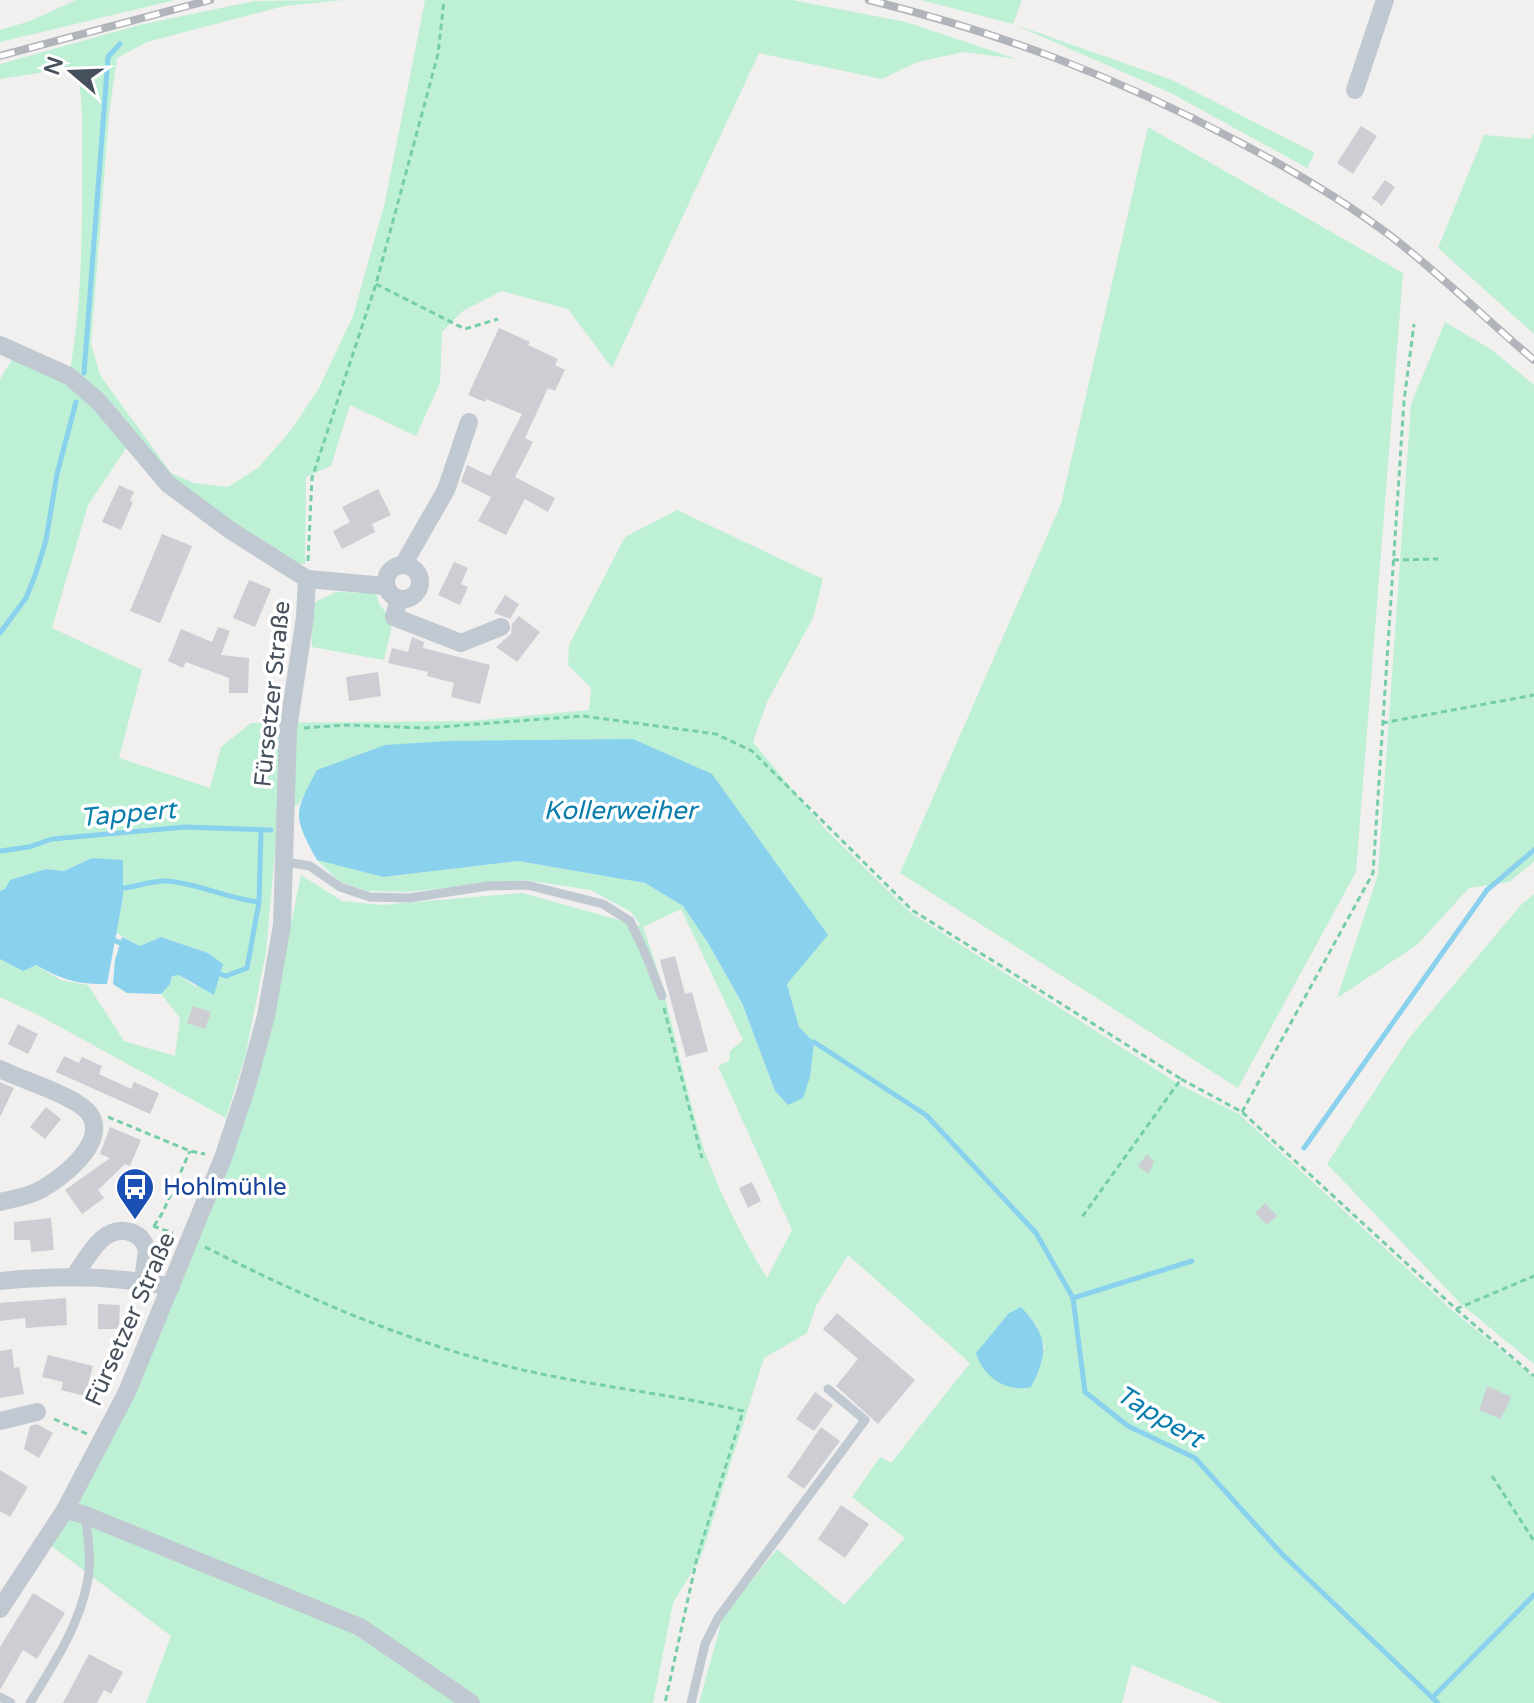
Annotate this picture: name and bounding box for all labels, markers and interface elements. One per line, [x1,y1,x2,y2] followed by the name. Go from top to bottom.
[32,32,112,112] north arrow
[39,53,69,78] text: N
[248,600,297,789] street label: Fürsetzer Straße
[79,794,180,833] water label: Tappert
[544,795,700,826] water label: Kollerweiher
[114,1166,156,1221] bus stop icon: Hohlmühle
[163,1173,287,1202] place label: Hohlmühle
[79,1228,182,1411] street label: Fürsetzer Straße
[1111,1378,1211,1456] water label: Tappert

